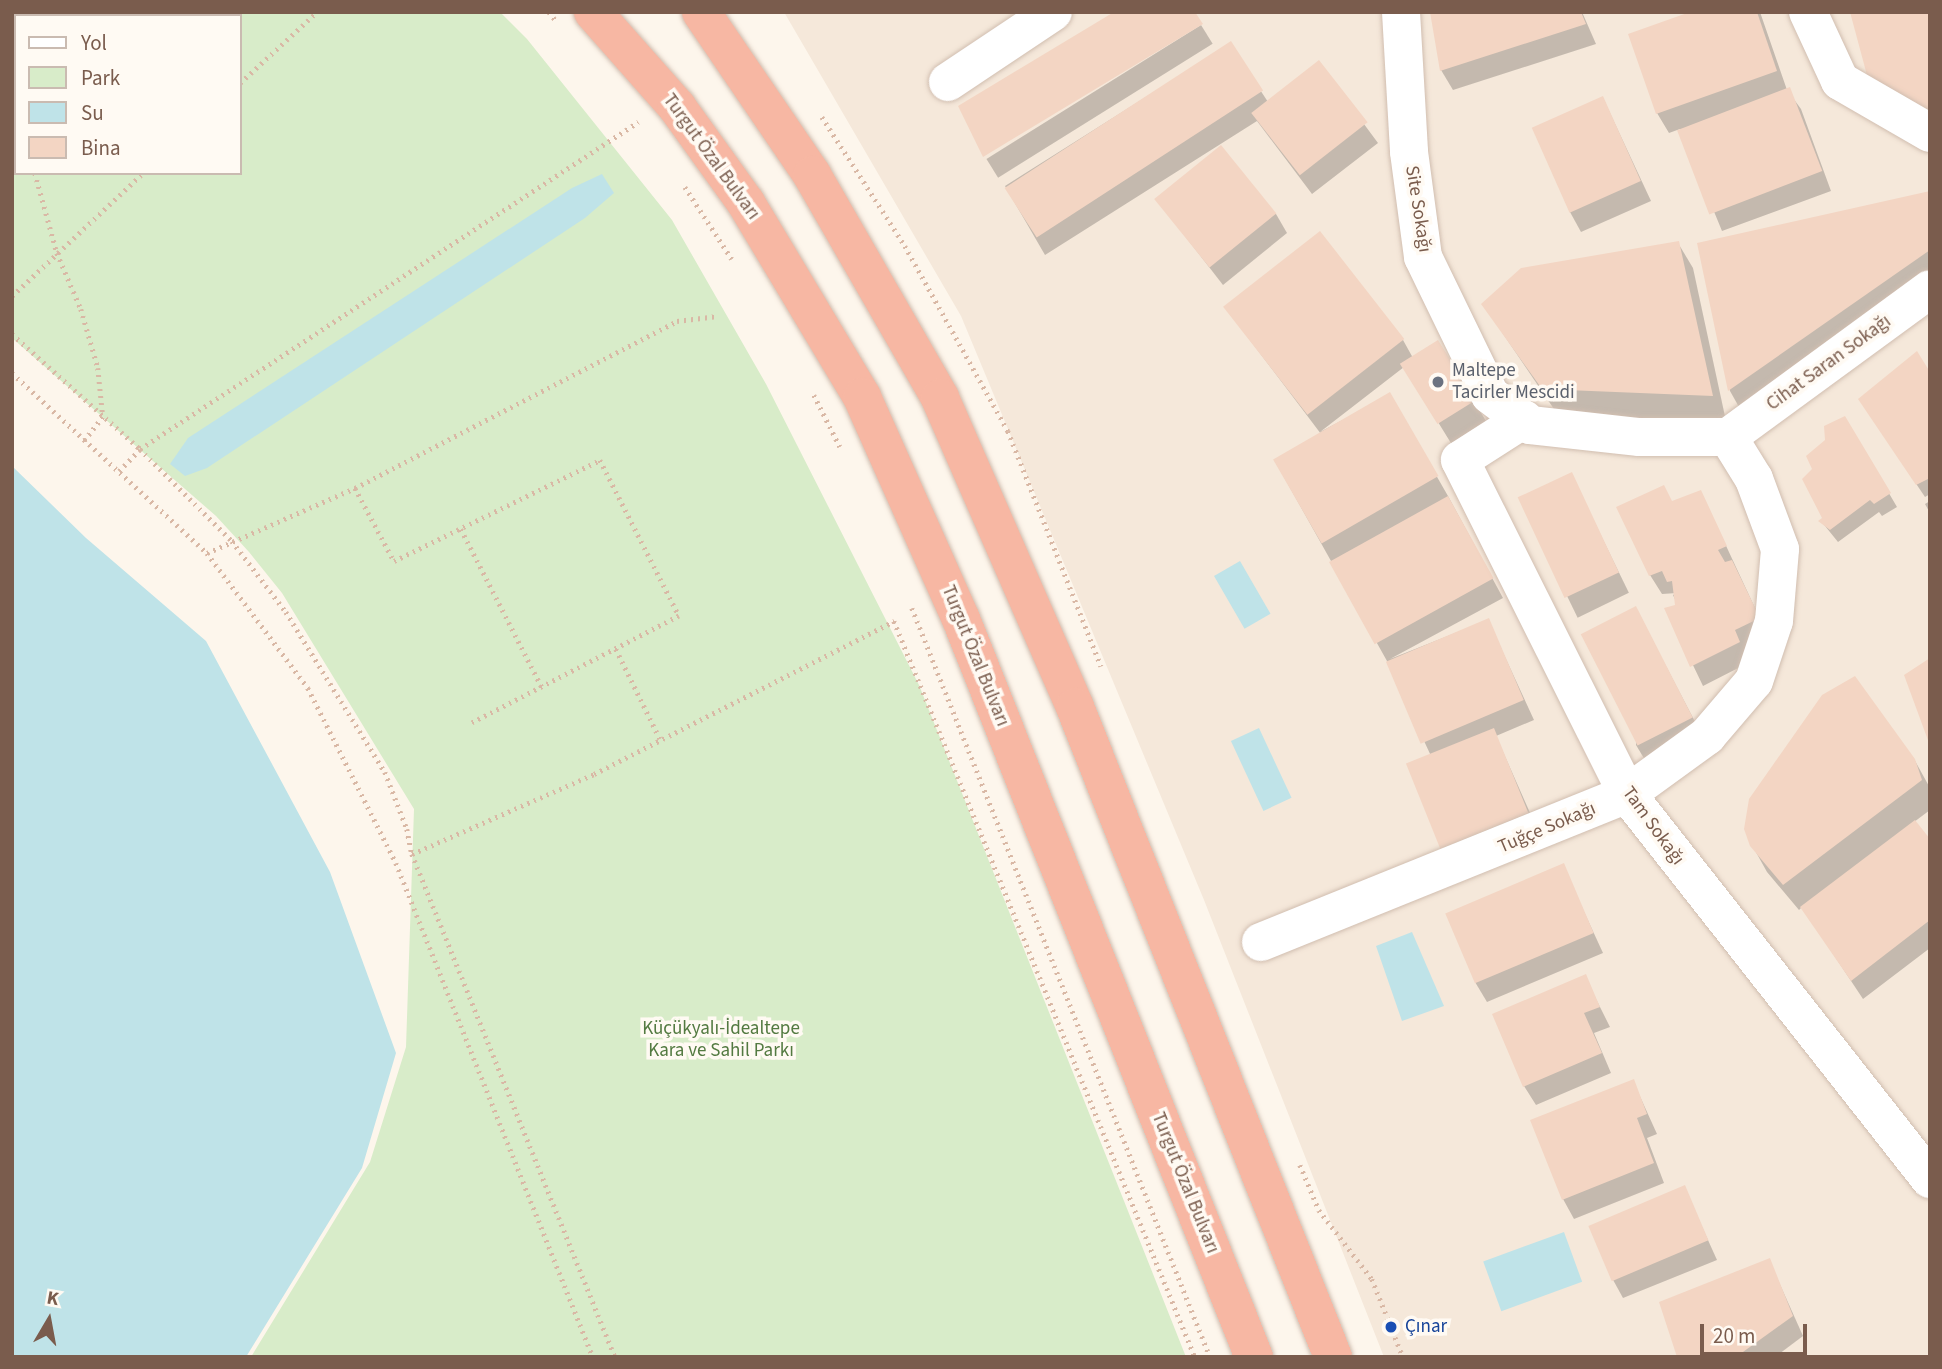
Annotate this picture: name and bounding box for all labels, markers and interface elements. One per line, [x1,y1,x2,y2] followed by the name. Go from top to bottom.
[14,14,242,175] legend
[81,28,107,58] text: Yol
[81,63,120,93] text: Park
[658,90,764,224] street label: Turgut Özal Bulvarı
[81,98,104,128] text: Su
[81,133,121,163] text: Bina
[1400,164,1436,254] street label: Site Sokağı
[1762,310,1896,416] street label: Cihat Saran Sokağı
[1452,360,1575,404] place label: Maltepe Tacirler Mescidi
[1430,374,1446,390] marker: Maltepe Tacirler Mescidi
[936,582,1014,730] street label: Turgut Özal Bulvarı
[1617,782,1689,870] street label: Tam Sokağı
[1495,797,1599,859] street label: Tuğçe Sokağı
[642,1018,800,1062] park label: Küçükyalı-İdealtepe Kara ve Sahil Parkı
[1146,1109,1224,1257] street label: Turgut Özal Bulvarı
[14,1285,84,1355] north arrow
[45,1285,61,1313] text: K
[1704,1310,1811,1354] scale bar
[1405,1316,1447,1338] place label: Çınar
[1383,1319,1399,1335] marker: Çınar
[1713,1321,1755,1351] text: 20 m

